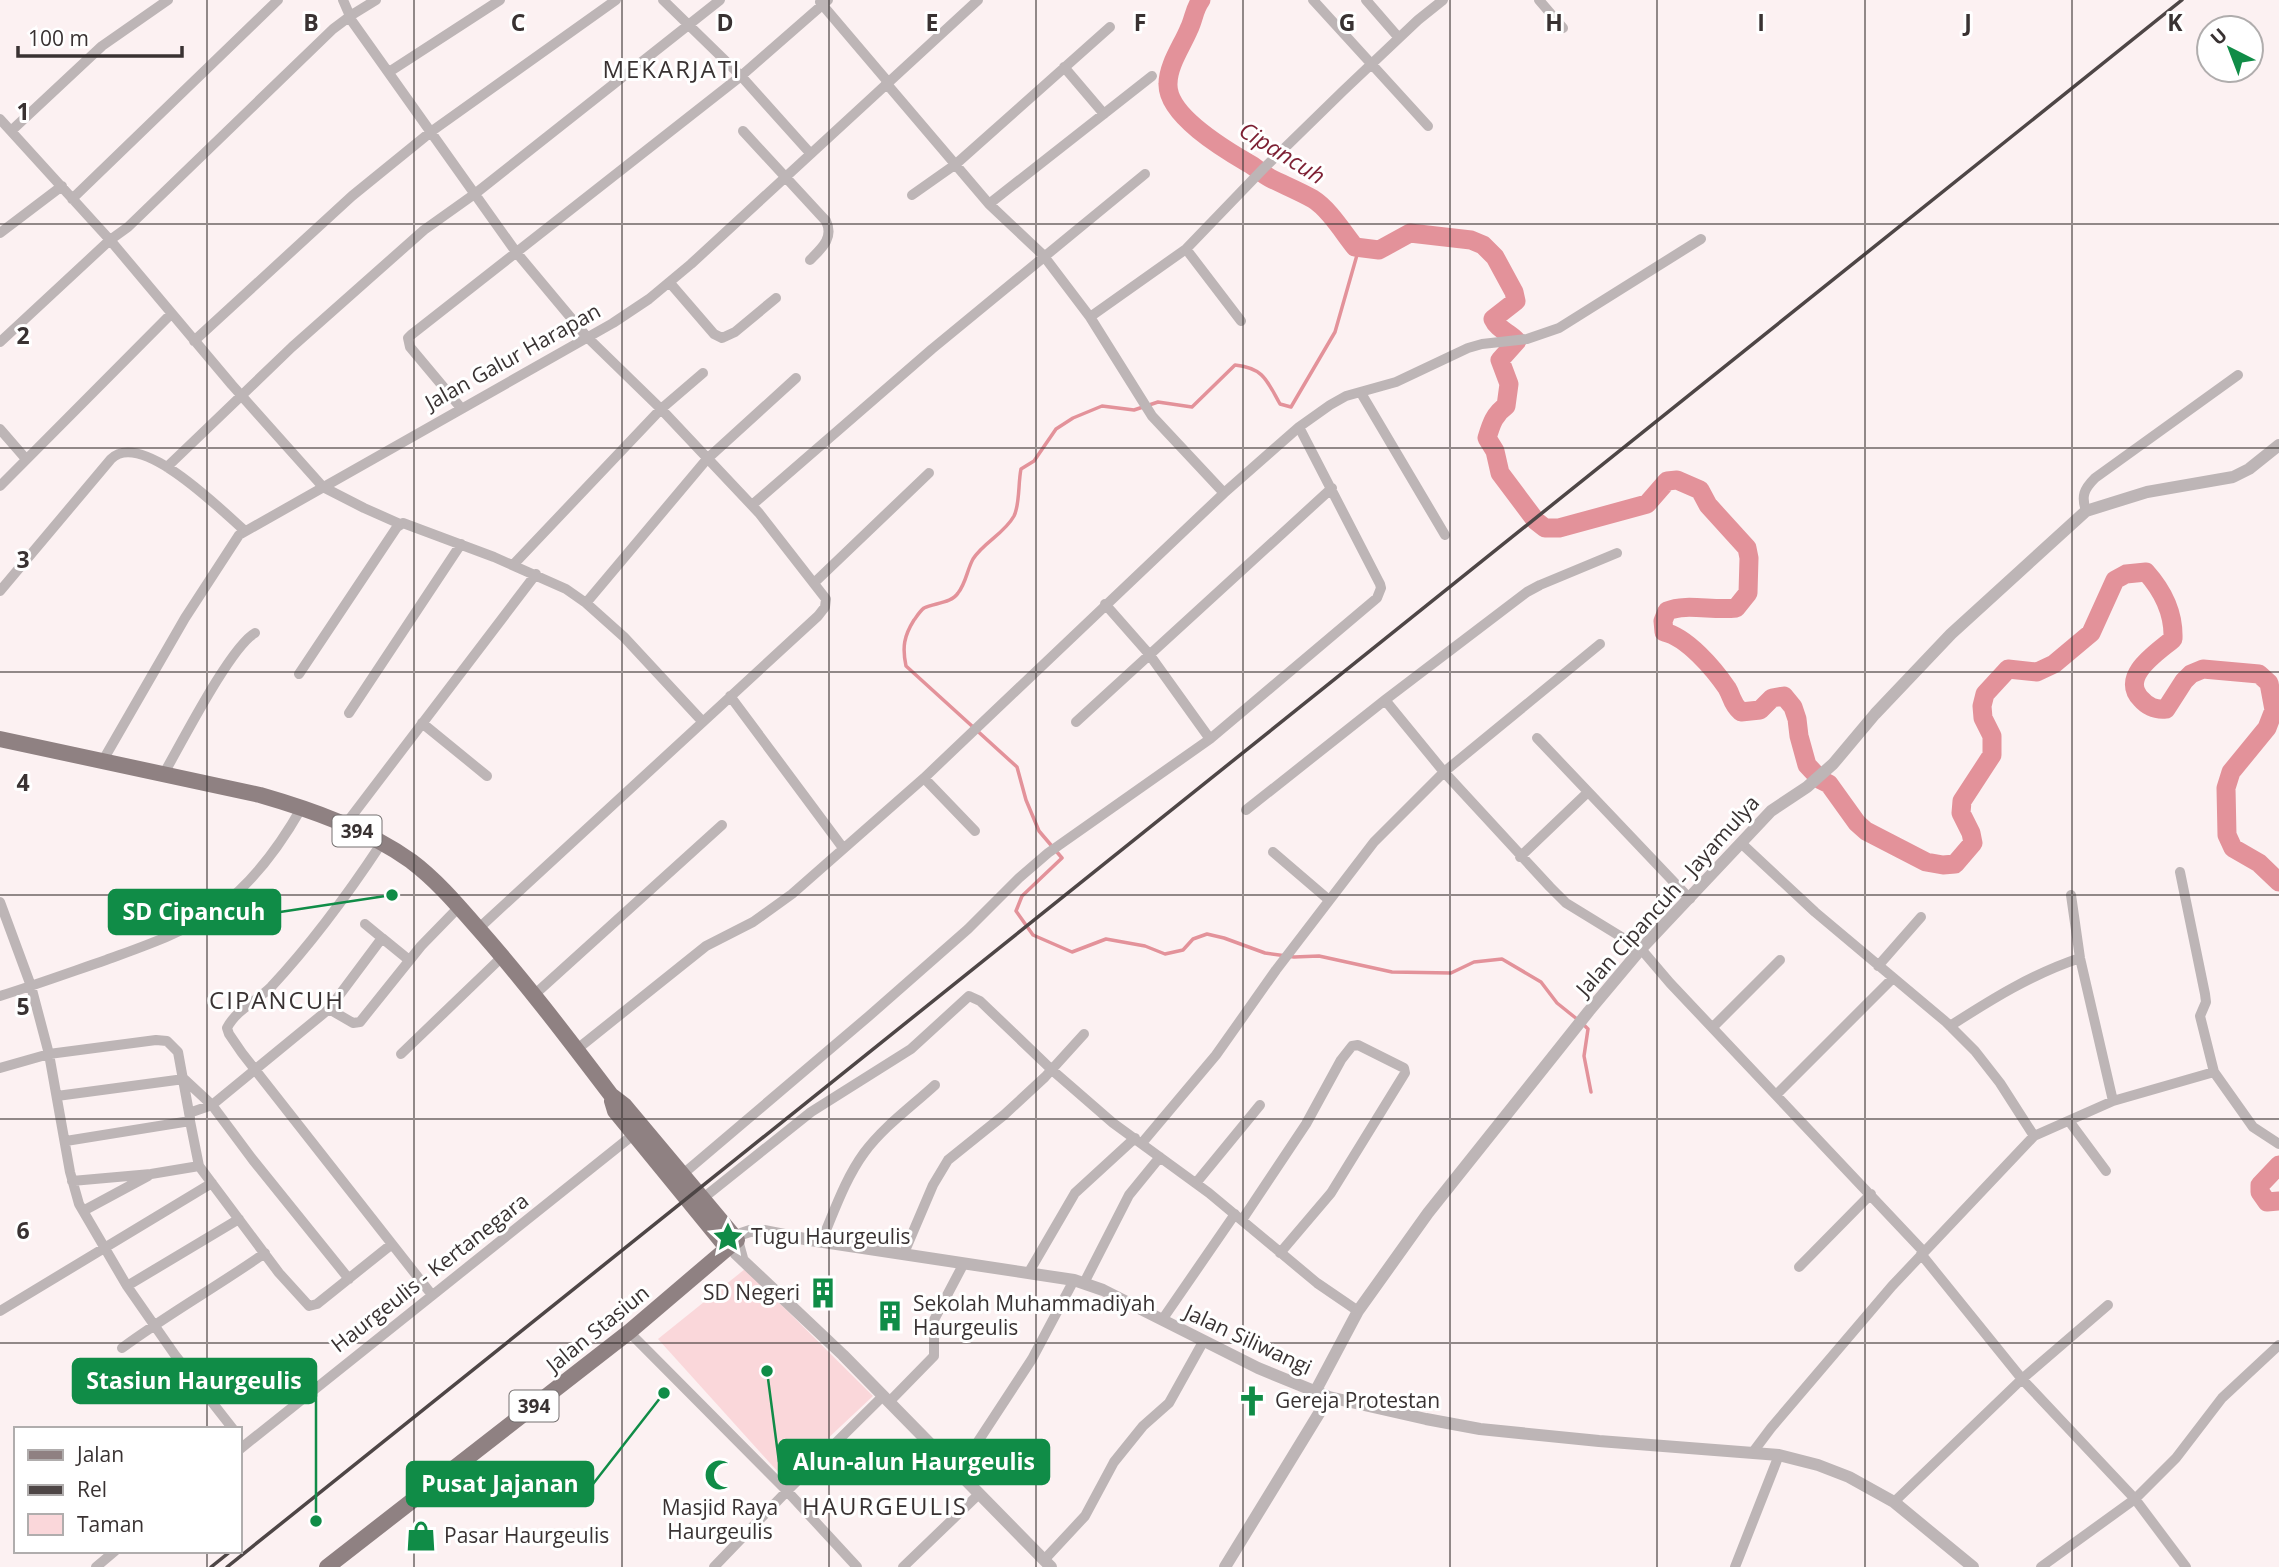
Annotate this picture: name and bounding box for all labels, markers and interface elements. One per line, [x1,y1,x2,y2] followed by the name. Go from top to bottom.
[303,6,319,38] text: B
[511,6,525,38] text: C
[716,6,734,38] text: D
[926,6,938,38] text: E
[1134,6,1146,38] text: F
[1339,6,1355,38] text: G
[1545,6,1563,38] text: H
[1757,6,1765,38] text: I
[1962,6,1972,38] text: J
[2167,6,2183,38] text: K
[18,14,182,58] scale bar
[2195,14,2265,84] north arrow
[2205,22,2233,51] text: U
[28,24,89,52] text: 100 m
[602,52,742,85] district label: MEKARJATI
[16,95,30,127] text: 1
[1233,113,1332,191] water label: Cipancuh
[418,296,605,417] street label: Jalan Galur Harapan
[16,319,30,351] text: 2
[16,543,30,575] text: 3
[16,766,30,798] text: 4
[1568,789,1765,1003] street label: Jalan Cipancuh - Jayamulya
[332,816,382,846] road number: 394
[109,890,280,934] callout: SD Cipancuh
[123,895,265,927] text: SD Cipancuh
[209,983,345,1016] district label: CIPANCUH
[16,990,30,1022] text: 5
[325,1186,534,1358] street label: Haurgeulis - Kertanegara
[16,1214,30,1246] text: 6
[711,1220,745,1254] place icon: Tugu Haurgeulis
[751,1222,910,1250] place label: Tugu Haurgeulis
[806,1276,840,1310] building icon: SD Negeri
[539,1278,655,1379] street label: Jalan Stasiun
[703,1278,800,1306] place label: SD Negeri
[913,1289,1155,1341] place label: Sekolah Muhammadiyah Haurgeulis
[1178,1296,1317,1381] street label: Jalan Siliwangi
[873,1299,907,1333] building icon: Sekolah Muhammadiyah Haurgeulis
[73,1359,316,1403] callout: Stasiun Haurgeulis
[86,1364,302,1396] text: Stasiun Haurgeulis
[1235,1384,1269,1418] church icon: Gereja Protestan
[1275,1386,1440,1414] place label: Gereja Protestan
[510,1390,558,1422] road number: 394
[14,1427,242,1553] legend
[75,1440,124,1468] text: Jalan
[779,1440,1049,1484] callout: Alun-alun Haurgeulis
[793,1445,1035,1477] text: Alun-alun Haurgeulis
[703,1458,737,1492] mosque icon: Masjid Raya Haurgeulis
[407,1462,593,1506] callout: Pusat Jajanan
[421,1467,579,1499] text: Pusat Jajanan
[77,1475,107,1503] text: Rel
[802,1489,968,1522] district label: HAURGEULIS
[662,1493,778,1545] place label: Masjid Raya Haurgeulis
[77,1510,144,1538] text: Taman
[404,1519,438,1553] shop icon: Pasar Haurgeulis
[444,1521,609,1549] place label: Pasar Haurgeulis

